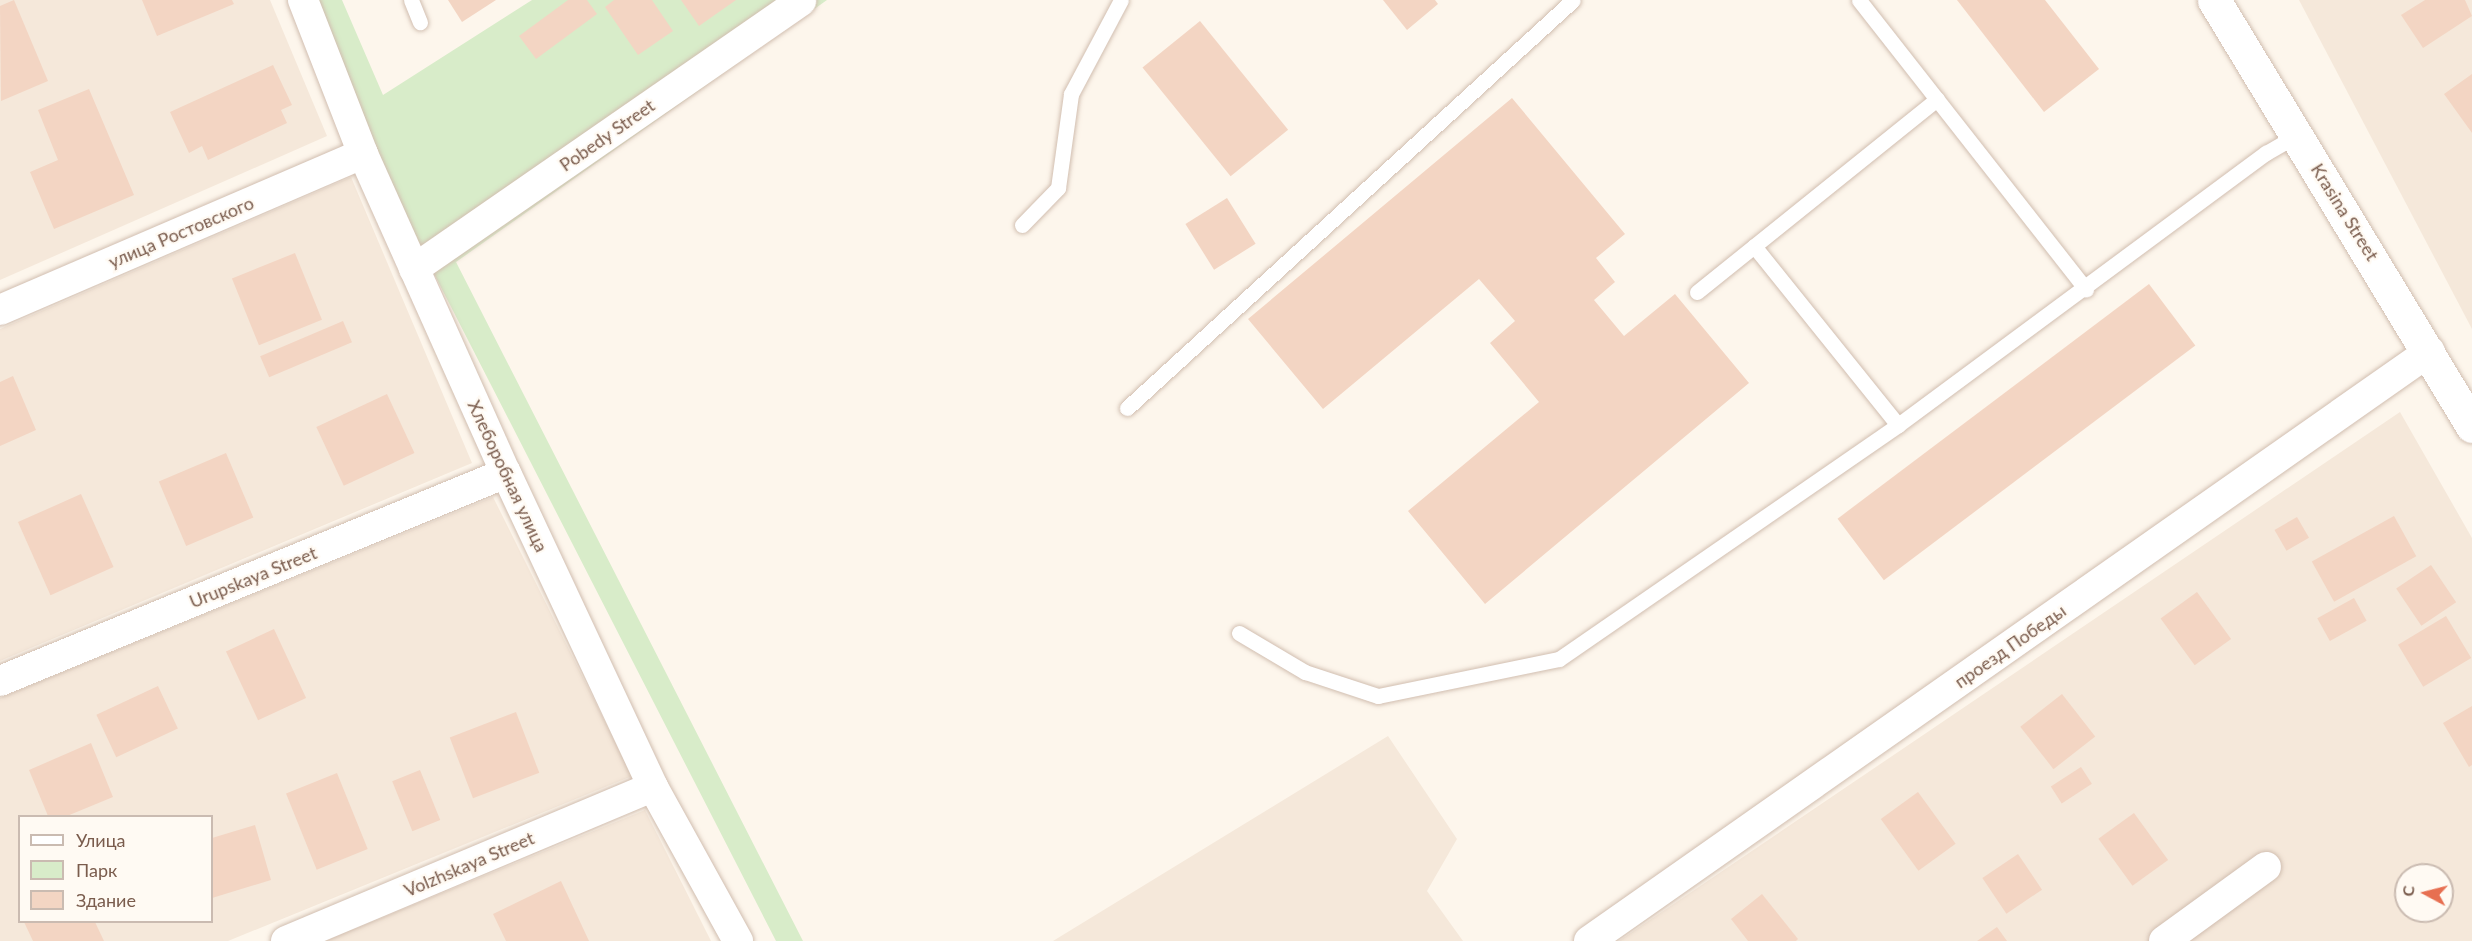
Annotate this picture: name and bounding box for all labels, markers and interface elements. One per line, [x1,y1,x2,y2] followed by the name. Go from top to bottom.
[555,94,659,176] street label: Pobedy Street
[2307,159,2383,265] street label: Krasina Street
[105,192,257,272] street label: улица Ростовского
[463,397,553,555] street label: Хлеборобная улица
[186,542,320,612] street label: Urupskaya Street
[1950,600,2070,692] street label: проезд Победы
[18,815,213,923] legend
[401,827,537,901] street label: Volzhskaya Street
[76,829,126,851] text: Улица
[76,859,117,881] text: Парк
[2394,863,2454,923] north arrow
[2398,885,2418,897] text: С
[76,889,136,911] text: Здание

